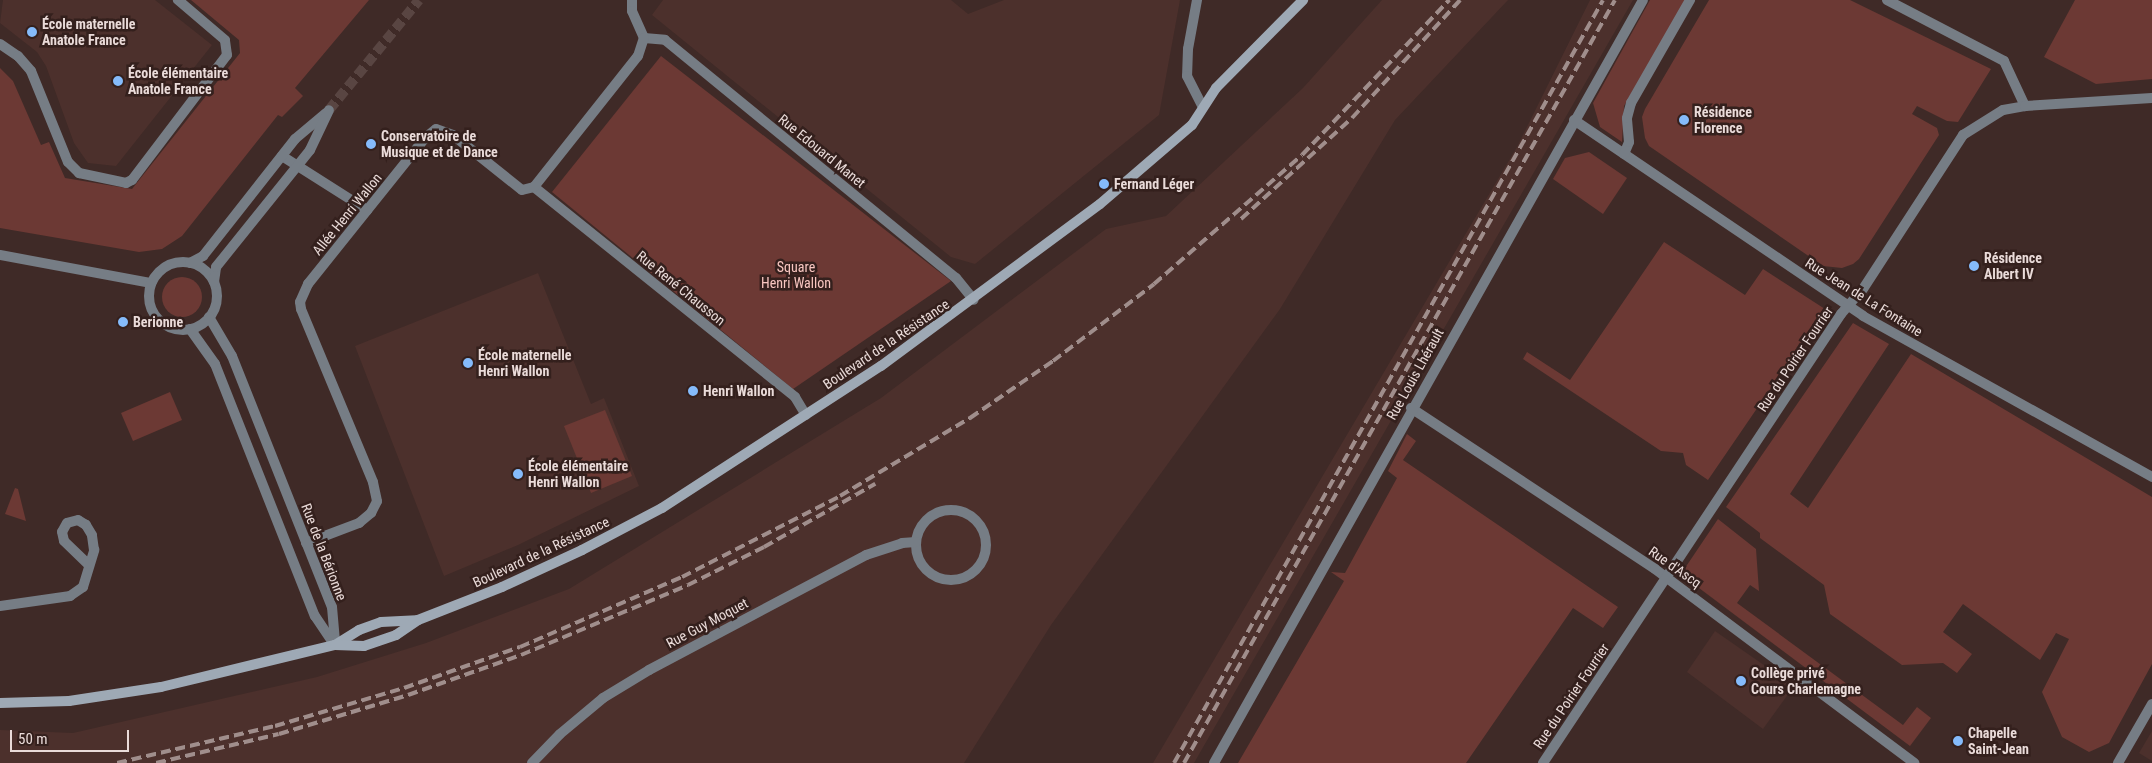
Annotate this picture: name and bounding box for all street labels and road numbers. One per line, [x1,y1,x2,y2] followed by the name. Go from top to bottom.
[775,111,869,191] street label: Rue Edouard Manet
[309,169,385,259] street label: Allée Henri Wallon
[633,247,729,329] street label: Rue René Chausson
[1802,254,1926,340] street label: Rue Jean de La Fontaine
[820,296,952,392] street label: Boulevard de la Résistance
[1754,303,1836,415] street label: Rue du Poirier Fourrier
[1383,325,1447,423] street label: Rue Louis Lhérault
[298,501,350,603] street label: Rue de la Bérionne
[470,513,612,591] street label: Boulevard de la Résistance
[1645,543,1705,591] street label: Rue d'Ascq
[663,594,751,652] street label: Rue Guy Moquet
[1530,640,1612,752] street label: Rue du Poirier Fourrier

